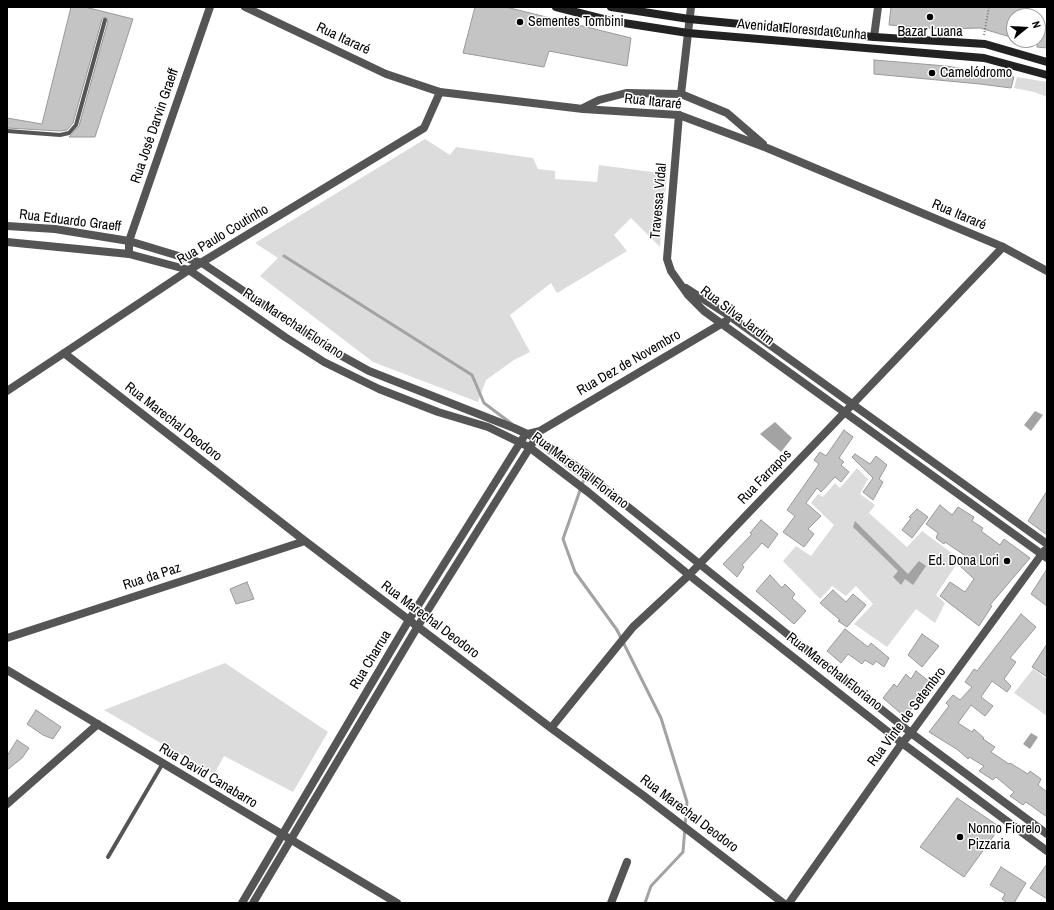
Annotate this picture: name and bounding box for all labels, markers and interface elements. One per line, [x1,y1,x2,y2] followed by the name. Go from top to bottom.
[1006,8,1046,48] north arrow
[925,12,935,22] marker: Bazar Luana
[528,14,624,30] place label: Sementes Tombini
[737,16,867,44] street label: Avenida Flores da Cunha
[515,17,525,27] marker: Sementes Tombini
[313,19,373,59] street label: Rua Itararé
[1029,19,1044,30] text: N
[897,24,963,40] place label: Bazar Luana
[940,65,1012,81] place label: Camelódromo
[127,66,183,186] street label: Rua José Darvin Graeff
[927,68,937,78] marker: Camelódromo
[624,91,682,113] street label: Rua Itararé
[647,162,671,240] street label: Travessa Vidal
[929,196,989,234] street label: Rua Itararé
[174,201,272,269] street label: Rua Paulo Coutinho
[18,206,122,236] street label: Rua Eduardo Graeff
[697,283,777,349] street label: Rua Silva Jardim
[239,285,347,363] street label: Rua Marechal Floriano
[574,327,684,399] street label: Rua Dez de Novembro
[121,379,225,465] street label: Rua Marechal Deodoro
[528,429,632,513] street label: Rua Marechal Floriano
[735,446,795,508] street label: Rua Farrapos
[928,553,999,569] place label: Ed. Dona Lori
[1002,556,1012,566] marker: Ed. Dona Lori
[121,560,183,594] street label: Rua da Paz
[378,578,482,662] street label: Rua Marechal Deodoro
[347,628,395,692] street label: Rua Charrua
[783,629,885,715] street label: Rua Marechal Floriano
[864,664,950,770] street label: Rua Vinte de Setembro
[156,740,260,812] street label: Rua David Canabarro
[637,772,741,856] street label: Rua Marechal Deodoro
[968,821,1041,854] place label: Nonno Fiorelo Pizzaria
[955,832,965,842] marker: Nonno Fiorelo Pizzaria

